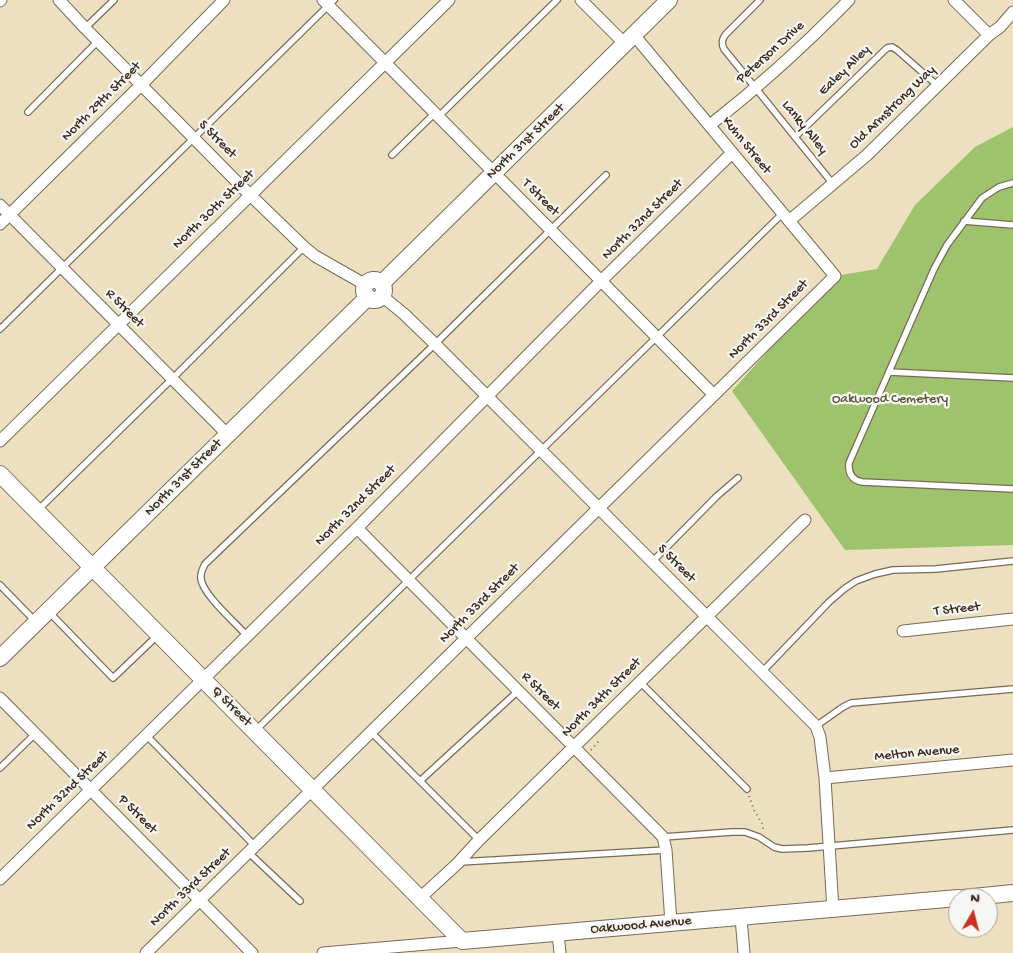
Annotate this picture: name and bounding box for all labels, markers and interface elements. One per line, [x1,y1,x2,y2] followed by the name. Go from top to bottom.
[734,18,808,88] street label: Peterson Drive
[816,42,874,100] street label: Ealey Alley
[59,59,145,145] street label: North 29th Street
[846,62,940,154] street label: Old Armstrong Way
[777,98,831,158] street label: Lanky Alley
[483,100,569,184] street label: North 31st Street
[718,114,774,178] street label: Kuhn Street
[194,117,240,163] street label: S Street
[170,167,258,253] street label: North 30th Street
[518,176,562,220] street label: T Street
[599,176,687,264] street label: North 32nd Street
[725,276,813,364] street label: North 33rd Street
[101,286,147,332] street label: R Street
[832,392,948,408] park label: Oakwood Cemetery
[142,436,226,520] street label: North 31st Street
[312,462,400,550] street label: North 32nd Street
[653,541,699,587] street label: S Street
[436,560,524,648] street label: North 33rd Street
[933,599,981,621] street label: T Street
[559,655,645,741] street label: North 34th Street
[517,669,563,715] street label: R Street
[207,683,255,731] street label: Q Street
[874,742,960,766] street label: Melton Avenue
[23,748,113,834] street label: North 32nd Street
[114,792,160,838] street label: P Street
[147,845,235,931] street label: North 33rd Street
[948,888,998,938] north arrow
[969,890,981,908] text: N
[590,913,692,939] street label: Oakwood Avenue

